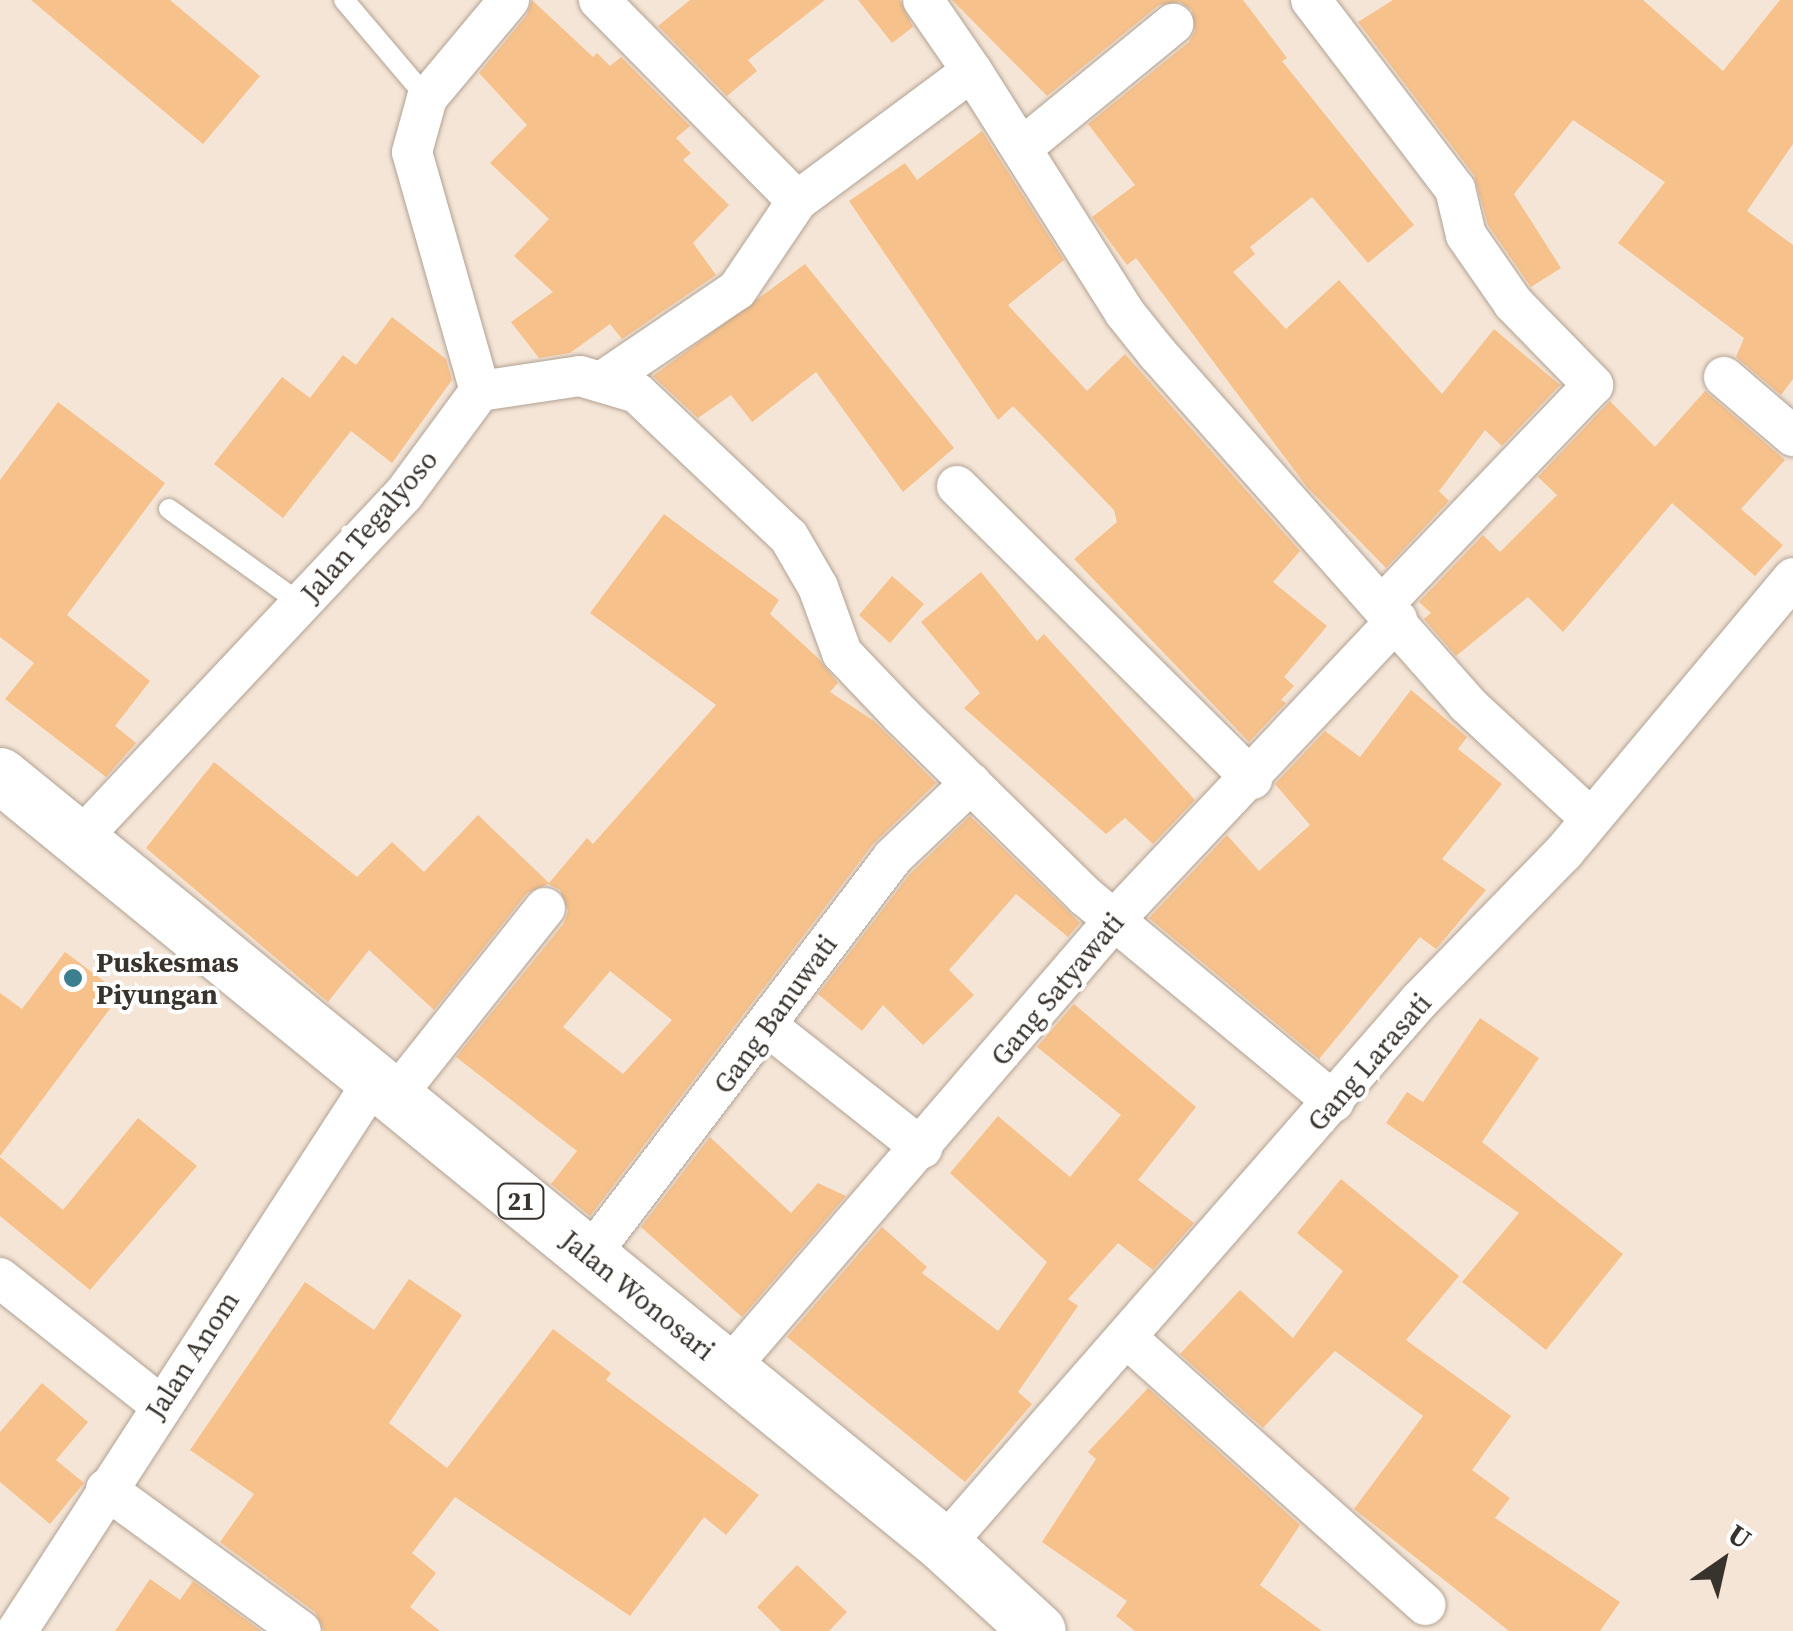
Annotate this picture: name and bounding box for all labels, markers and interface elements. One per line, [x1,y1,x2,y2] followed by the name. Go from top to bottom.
[293,443,445,609] street label: Jalan Tegalyoso
[983,906,1131,1072] street label: Gang Satyawati
[706,928,844,1100] street label: Gang Banuwati
[96,945,239,1011] place label: Puskesmas Piyungan
[60,965,86,991] marker: Puskesmas Piyungan
[1300,986,1438,1138] street label: Gang Larasati
[496,1181,546,1221] road number: 21
[554,1223,722,1367] street label: Jalan Wonosari
[138,1285,246,1425] street label: Jalan Anom
[1673,1511,1773,1611] north arrow
[1721,1515,1759,1558] text: U

